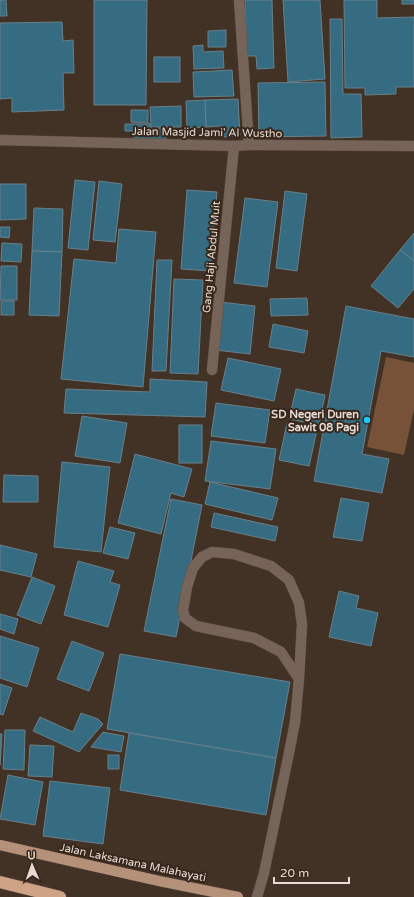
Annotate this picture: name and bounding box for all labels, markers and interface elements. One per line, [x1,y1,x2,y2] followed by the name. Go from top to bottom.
[132,125,283,140] street label: Jalan Masjid Jami' Al Wustho
[200,201,223,314] street label: Gang Haji Abdul Muit
[271,408,359,435] place label: SD Negeri Duren Sawit 08 Pagi
[362,415,372,425] marker: SD Negeri Duren Sawit 08 Pagi
[59,841,207,884] street label: Jalan Laksamana Malahayati
[12,845,52,885] north arrow
[27,849,36,862] text: U
[274,859,349,885] scale bar
[280,866,309,880] text: 20 m

